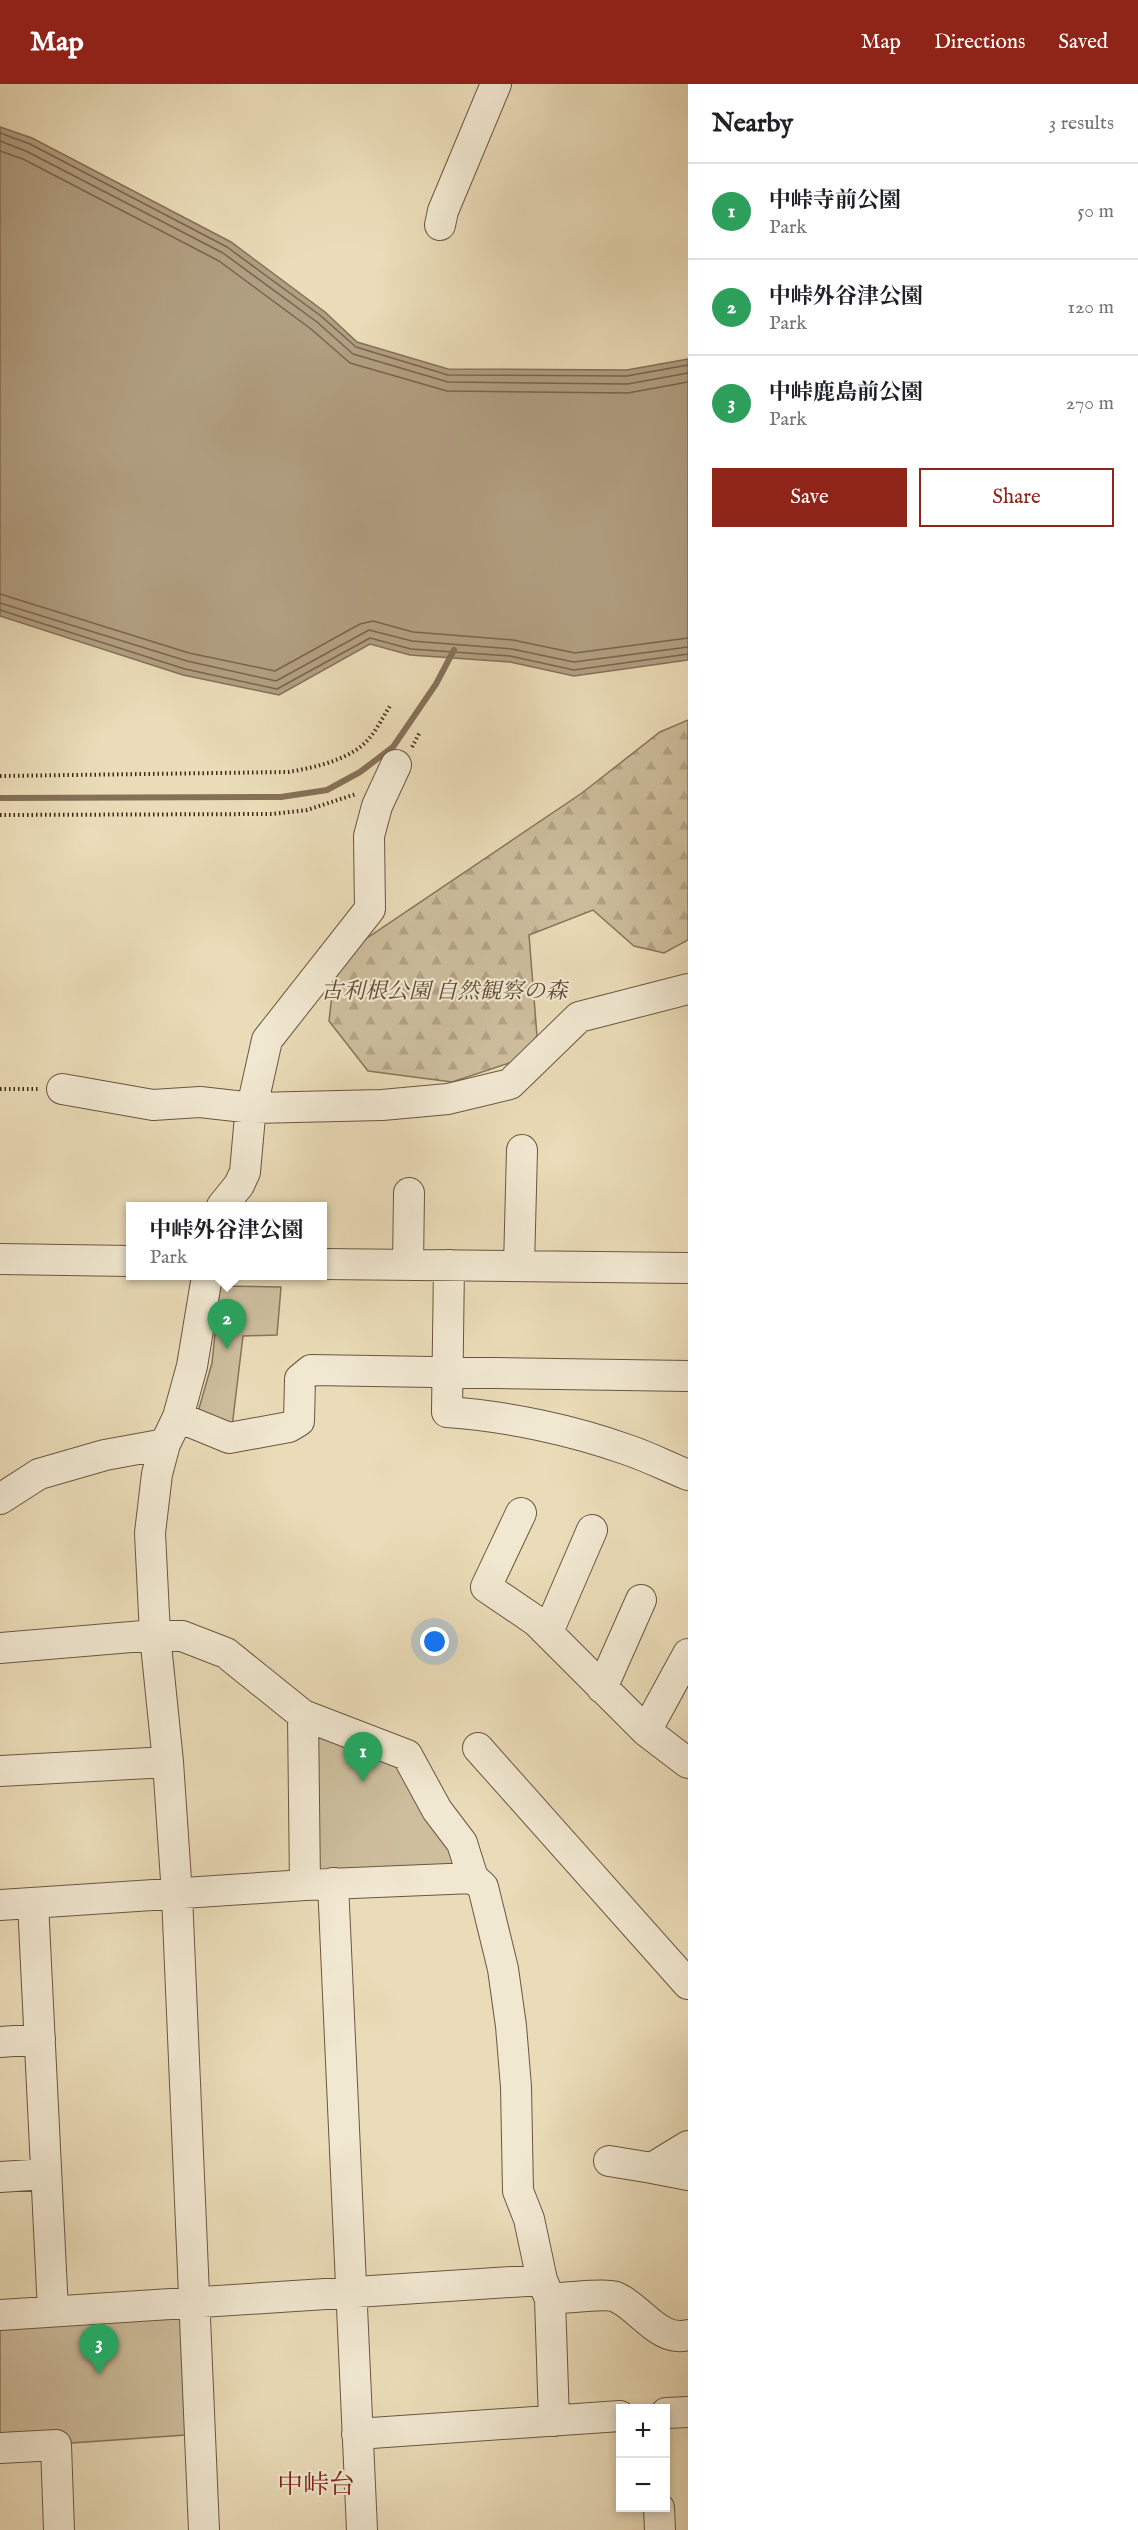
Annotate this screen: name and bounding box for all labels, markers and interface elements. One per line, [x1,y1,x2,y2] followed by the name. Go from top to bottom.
[30,25,84,60] text: Map
[861,29,901,56] text: Map
[934,29,1025,56] text: Directions
[1058,29,1108,56] text: Saved
[712,107,793,140] text: Nearby
[1049,111,1114,136] text: 3 results
[769,187,901,215] text: 中峠寺前公園
[728,199,735,224] text: 1
[1077,199,1114,224] text: 50 m
[769,215,807,240] text: Park
[769,283,923,311] text: 中峠外谷津公園
[727,295,736,320] text: 2
[1068,295,1114,320] text: 120 m
[769,311,807,336] text: Park
[769,379,923,407] text: 中峠鹿島前公園
[728,391,735,416] text: 3
[1066,391,1114,416] text: 270 m
[769,407,807,432] text: Park
[712,468,907,527] button: Save
[919,468,1114,527] button: Share
[321,978,569,1006] park label: 古利根公園 自然観察の森
[126,1202,327,1280] popup
[149,1217,304,1245] text: 中峠外谷津公園
[149,1245,188,1270] text: Park
[208,1300,246,1349] pin: 2
[420,1627,449,1656] your location
[344,1732,382,1782] pin: 1
[80,2324,118,2374] pin: 3
[616,2404,670,2512] map controls
[616,2404,670,2458] button: +
[616,2458,670,2512] button: −
[277,2469,355,2502] district label: 中峠台

